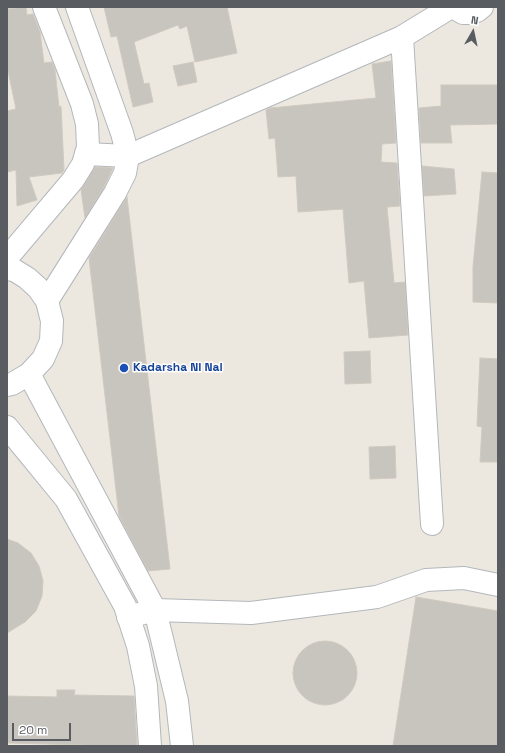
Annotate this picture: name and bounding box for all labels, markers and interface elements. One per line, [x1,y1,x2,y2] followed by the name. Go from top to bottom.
[453,12,493,52] north arrow
[470,13,480,28] text: N
[133,361,223,375] place label: Kadarsha Ni Nal
[118,362,130,374] marker: Kadarsha Ni Nal
[14,715,73,741] scale bar
[19,722,47,738] text: 20 m

